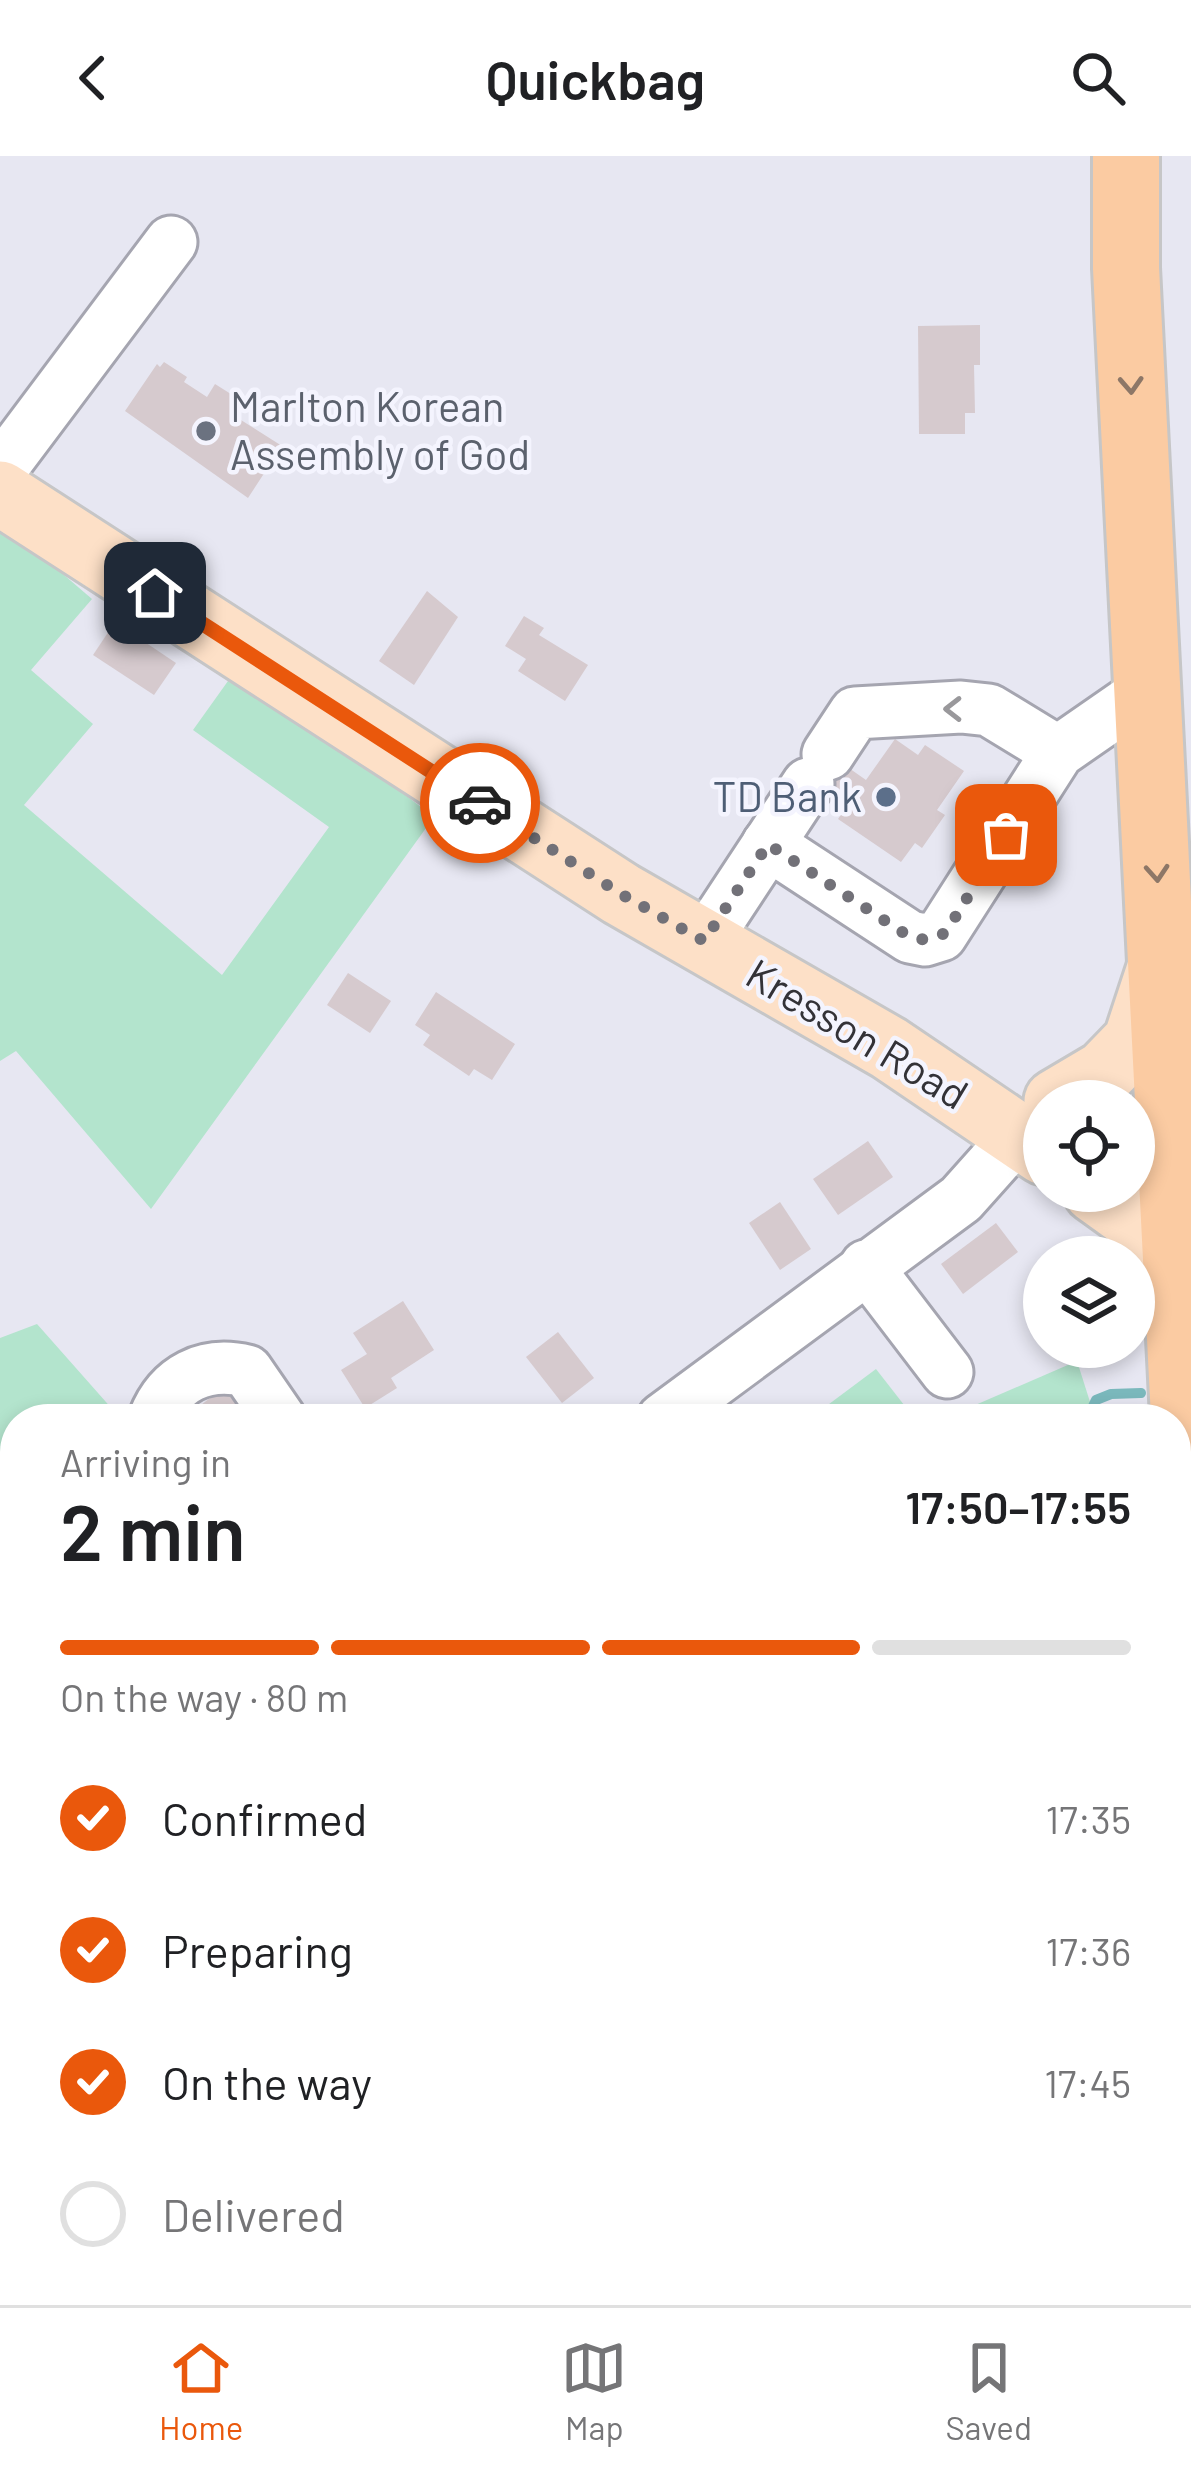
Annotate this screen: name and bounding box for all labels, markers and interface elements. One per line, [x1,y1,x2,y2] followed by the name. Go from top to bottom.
[60,45,126,111] icon: back
[1065,45,1131,111] icon: search
[486,46,705,111] text: Quickbag
[1118,376,1144,395] one-way arrow
[230,380,530,479] place label: Marlton Korean Assembly of God
[193,418,219,444] marker: Marlton Korean Assembly of God
[104,542,206,644] pin
[122,560,188,626] icon: home
[943,695,962,721] one-way arrow
[420,743,540,863] courier
[447,770,513,836] icon: car
[713,770,862,820] place label: TD Bank
[873,784,899,810] marker: TD Bank
[955,784,1057,886] pin
[973,802,1039,868] icon: bag
[1143,864,1169,883] one-way arrow
[738,947,978,1118] street label: Kresson Road
[1023,1080,1155,1368] map controls
[1023,1080,1155,1212] button: locate
[1023,1236,1155,1368] button: layers
[60,1438,231,1485] text: Arriving in
[905,1479,1131,1533] text: 17:50–17:55
[60,1483,246,1577] text: 2 min
[60,1673,348,1720] text: On the way · 80 m
[60,1785,126,1851] icon: check
[162,1791,367,1845] text: Confirmed
[1046,1795,1131,1842] text: 17:35
[60,1917,126,1983] icon: check
[162,1923,353,1977] text: Preparing
[1046,1927,1131,1974] text: 17:36
[60,2049,126,2115] icon: check
[162,2055,372,2109] text: On the way
[1044,2059,1131,2106] text: 17:45
[162,2187,345,2241] text: Delivered
[159,2335,243,2447] tab: Home
[561,2335,627,2447] tab: Map
[945,2335,1032,2447] tab: Saved

